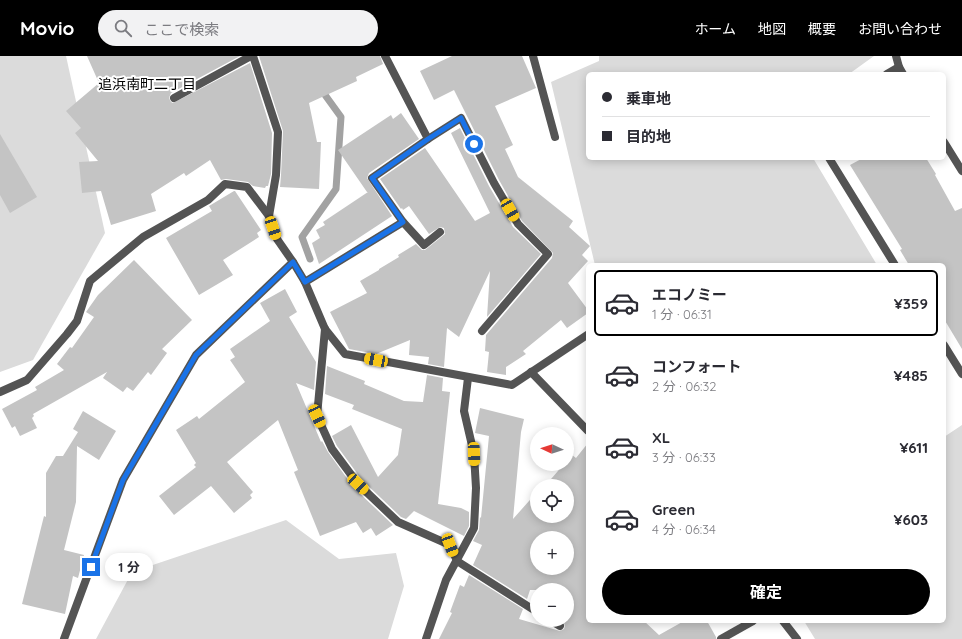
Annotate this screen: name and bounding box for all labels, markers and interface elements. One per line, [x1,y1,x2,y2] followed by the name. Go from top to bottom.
[98,10,378,46] search box
[20,16,74,40] text: Movio
[112,17,134,39] icon: search
[144,20,219,39] text: ここで検索
[694,20,736,38] text: ホーム
[758,20,786,38] text: 地図
[808,20,836,38] text: 概要
[858,20,942,38] text: お問い合わせ
[98,75,196,93] district label: 追浜南町二丁目
[626,89,671,108] text: 乗車地
[626,127,671,146] text: 目的地
[465,135,483,153] route start
[499,197,521,223] car
[263,215,283,241] car
[604,285,640,321] icon: car
[652,285,727,304] text: エコノミー
[894,294,928,313] text: ¥359
[652,306,712,322] text: 1 分 · 06:31
[363,352,389,368] car
[604,357,640,393] icon: car
[652,357,742,376] text: コンフォート
[893,366,928,385] text: ¥485
[652,378,717,394] text: 2 分 · 06:32
[306,403,328,429] car
[530,427,574,471] north arrow
[530,427,574,627] map controls
[652,428,670,447] text: XL
[604,429,640,465] icon: car
[899,438,928,457] text: ¥611
[468,442,480,466] car
[652,449,716,465] text: 3 分 · 06:33
[345,471,371,497] car
[530,479,574,523] button: locate
[652,500,695,519] text: Green
[604,501,640,537] icon: car
[893,510,928,529] text: ¥603
[652,521,716,537] text: 4 分 · 06:34
[530,531,574,575] button: +
[440,532,460,558] car
[105,553,153,581] callout: 1 分
[82,558,100,576] route end
[118,559,140,575] text: 1 分
[602,569,930,615] button: 確定
[530,583,574,627] button: −

